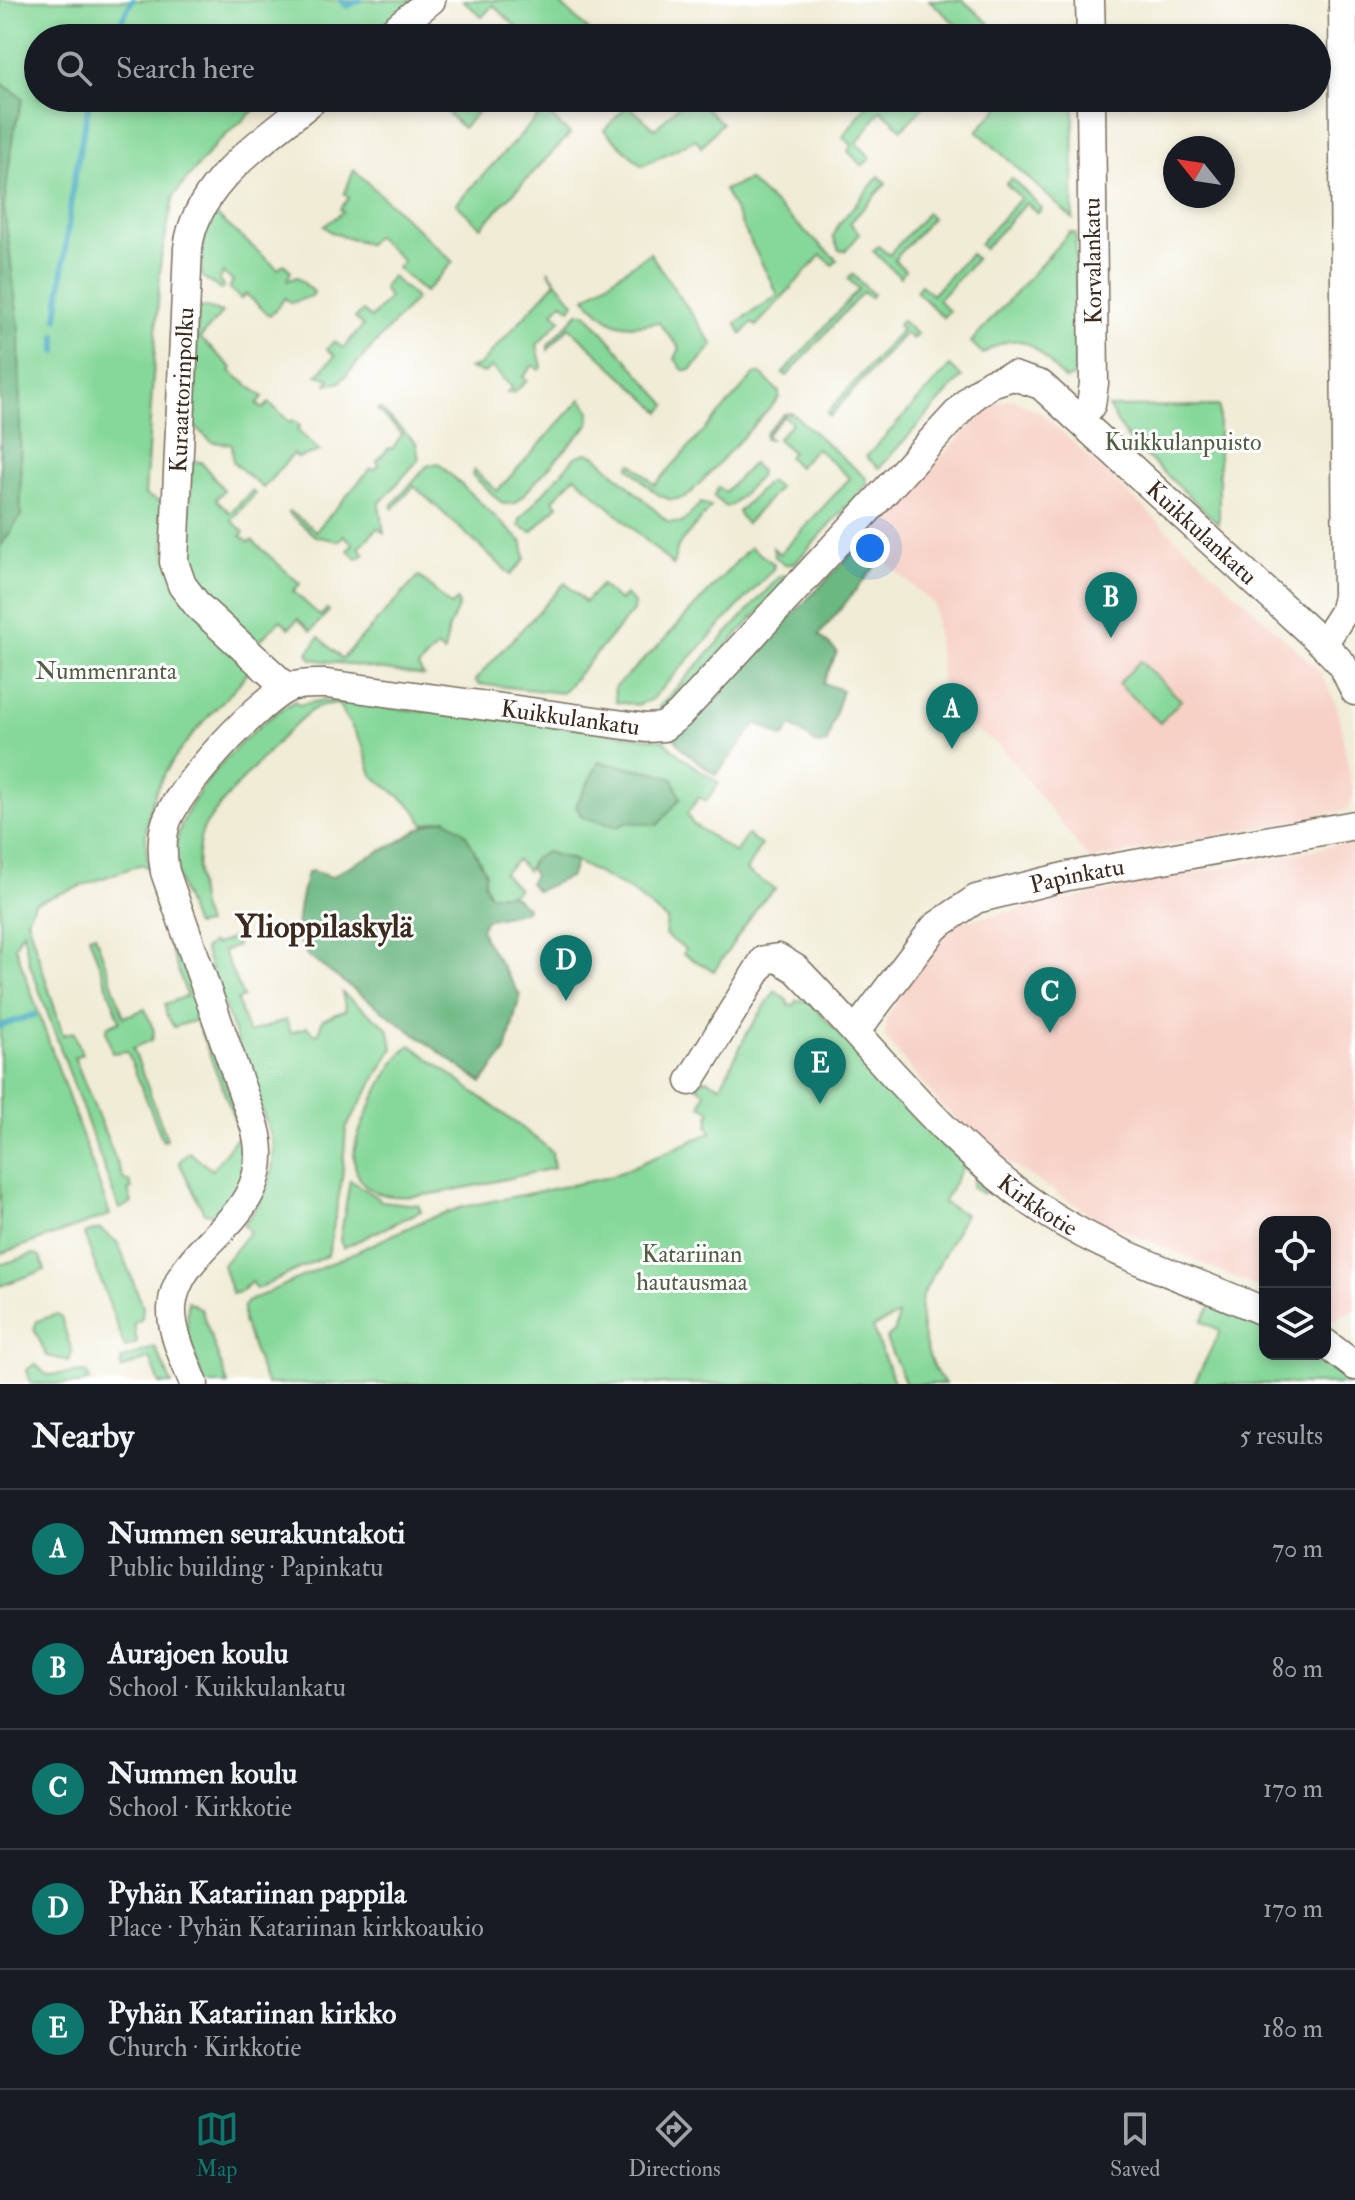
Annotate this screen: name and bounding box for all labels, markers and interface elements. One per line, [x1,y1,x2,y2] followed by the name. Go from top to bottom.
[24,24,1331,112] search box
[52,46,96,90] icon: search
[116,50,255,87] text: Search here
[1163,136,1235,208] north arrow
[1076,197,1110,325] street label: Korvalankatu
[162,307,201,473] street label: Kuraattorinpolku
[1105,427,1261,458] park label: Kuikkulanpuisto
[1140,474,1264,591] street label: Kuikkulankatu
[850,528,890,568] your location
[1085,572,1137,638] pin: B
[35,656,178,687] park label: Nummenranta
[926,683,978,749] pin: A
[499,693,642,742] street label: Kuikkulankatu
[1027,851,1127,900] street label: Papinkatu
[234,907,414,947] district label: Ylioppilaskylä
[540,935,592,1001] pin: D
[1024,967,1076,1033] pin: C
[794,1038,846,1104] pin: E
[991,1167,1083,1243] street label: Kirkkotie
[1259,1216,1331,1360] map controls
[1259,1216,1331,1288] button: locate
[636,1239,749,1298] park label: Katariinan hautausmaa
[1259,1288,1331,1360] button: layers
[32,1415,134,1458] text: Nearby
[1239,1420,1323,1452] text: 5 results
[108,1515,405,1552] text: Nummen seurakuntakoti
[50,1533,66,1565] text: A
[1272,1533,1323,1565] text: 70 m
[108,1552,384,1584] text: Public building · Papinkatu
[108,1635,289,1672] text: Aurajoen koulu
[49,1653,67,1685] text: B
[1272,1653,1323,1685] text: 80 m
[108,1672,346,1704] text: School · Kuikkulankatu
[108,1755,297,1792] text: Nummen koulu
[48,1773,68,1805] text: C
[1263,1773,1323,1805] text: 170 m
[108,1792,292,1824] text: School · Kirkkotie
[108,1875,406,1912] text: Pyhän Katariinan pappila
[47,1893,69,1925] text: D
[1263,1893,1323,1925] text: 170 m
[108,1912,484,1944] text: Place · Pyhän Katariinan kirkkoaukio
[108,1995,396,2032] text: Pyhän Katariinan kirkko
[49,2013,67,2045] text: E
[1263,2013,1323,2045] text: 180 m
[108,2032,301,2064] text: Church · Kirkkotie
[195,2107,239,2183] tab: Map
[628,2107,721,2183] tab: Directions
[1110,2107,1160,2183] tab: Saved

